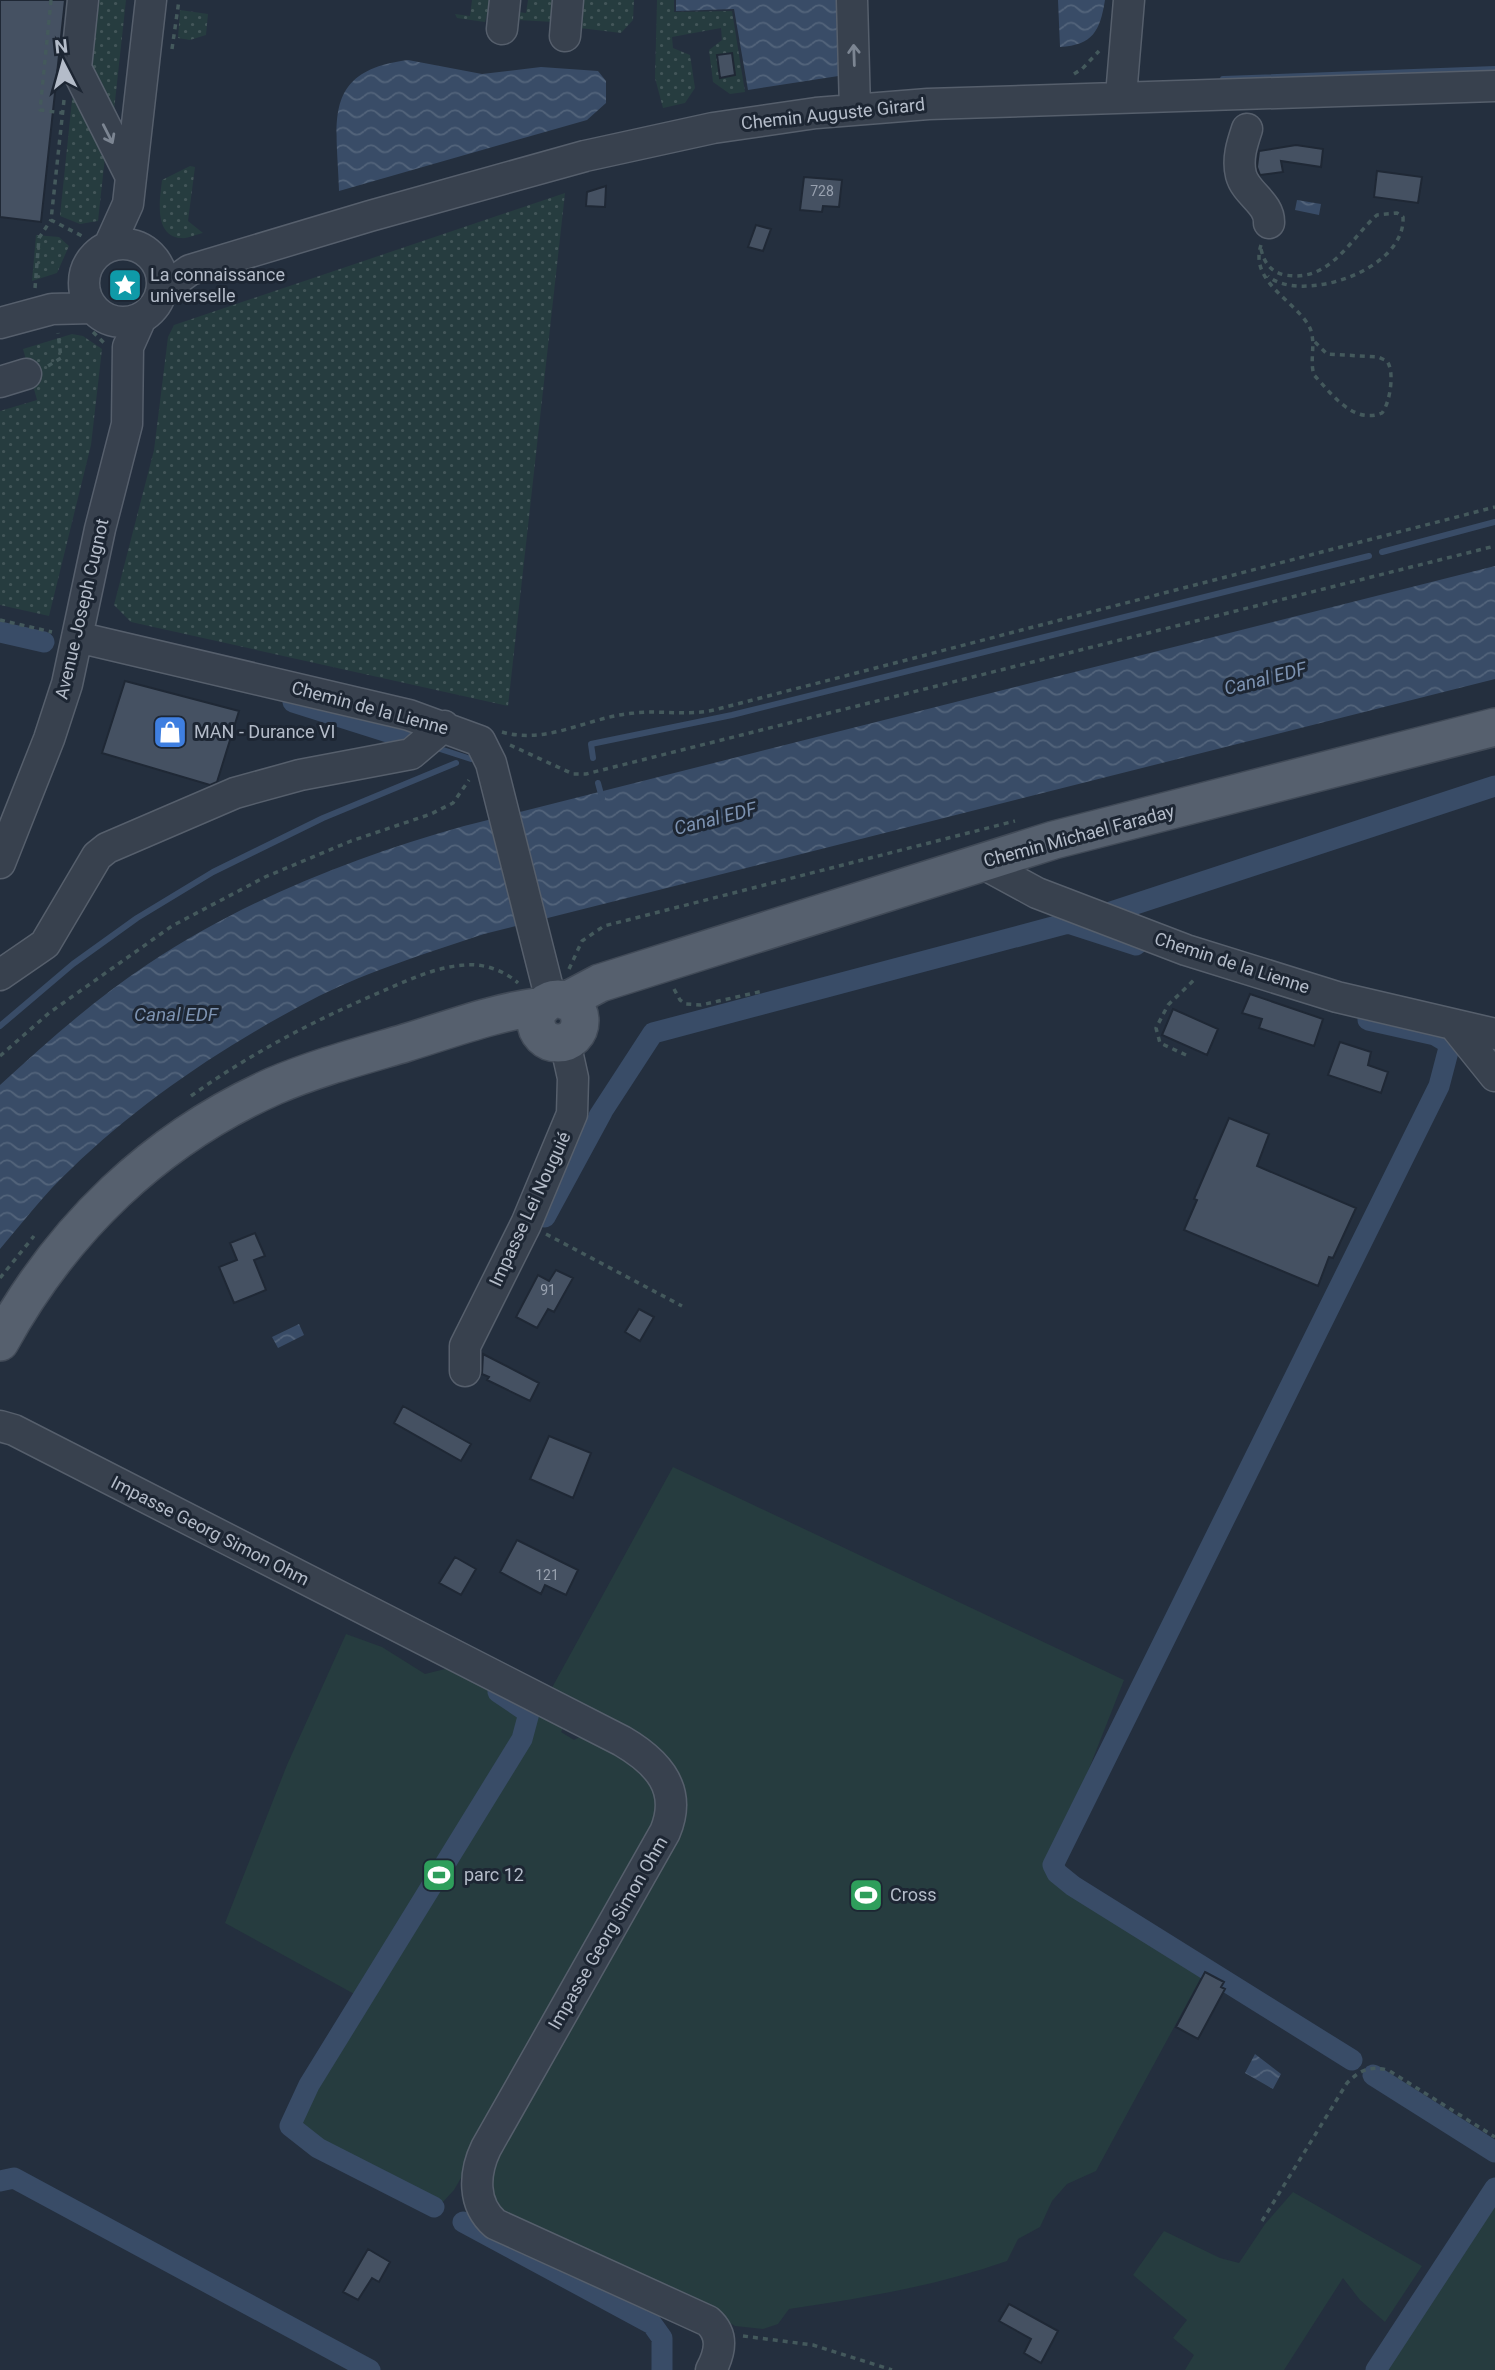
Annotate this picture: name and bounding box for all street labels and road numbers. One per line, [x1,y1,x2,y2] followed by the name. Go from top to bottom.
[740,93,926,134] street label: Chemin Auguste Girard
[51,516,113,701] street label: Avenue Joseph Cugnot
[289,676,451,739] street label: Chemin de la Lienne
[981,800,1177,871] street label: Chemin Michael Faraday
[1152,928,1312,997] street label: Chemin de la Lienne
[484,1128,575,1289] street label: Impasse Lei Nouguié
[108,1471,313,1590] street label: Impasse Georg Simon Ohm
[544,1833,672,2033] street label: Impasse Georg Simon Ohm

